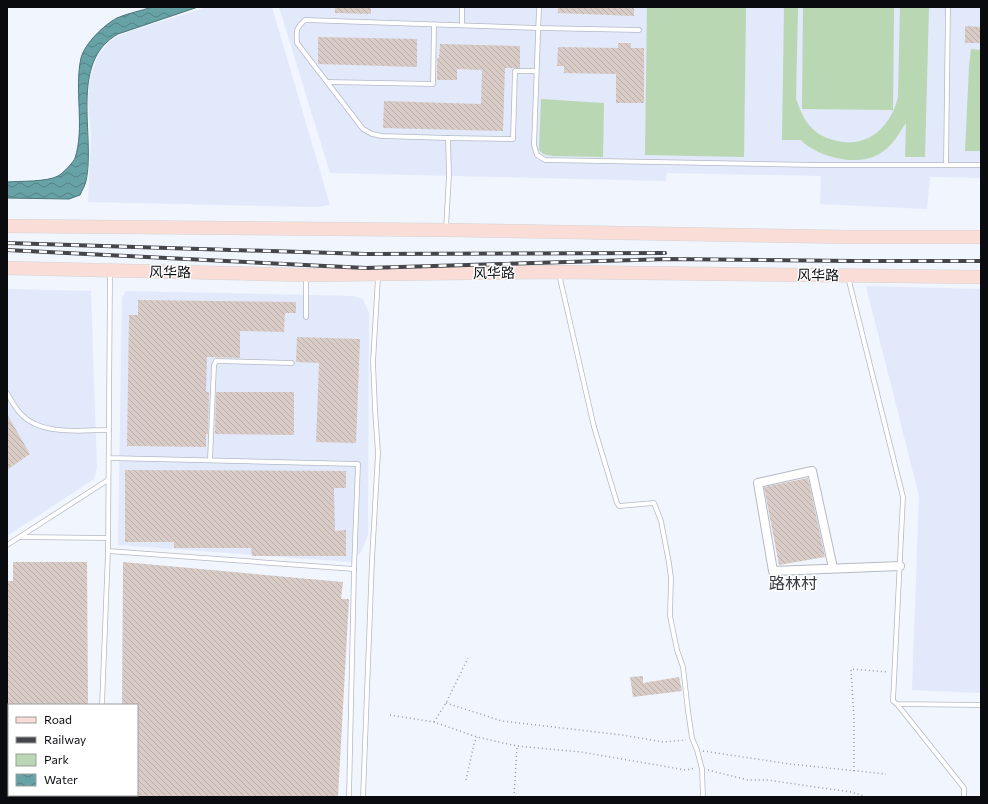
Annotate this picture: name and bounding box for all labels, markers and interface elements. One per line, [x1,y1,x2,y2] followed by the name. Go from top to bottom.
[149,263,191,280] street label: 风华路
[473,264,515,281] street label: 风华路
[797,266,839,283] street label: 风华路
[769,573,817,592] district label: 路林村
[8,704,138,796] legend
[44,712,72,726] text: Road
[44,732,86,746] text: Railway
[44,752,70,766] text: Park
[44,772,78,786] text: Water

